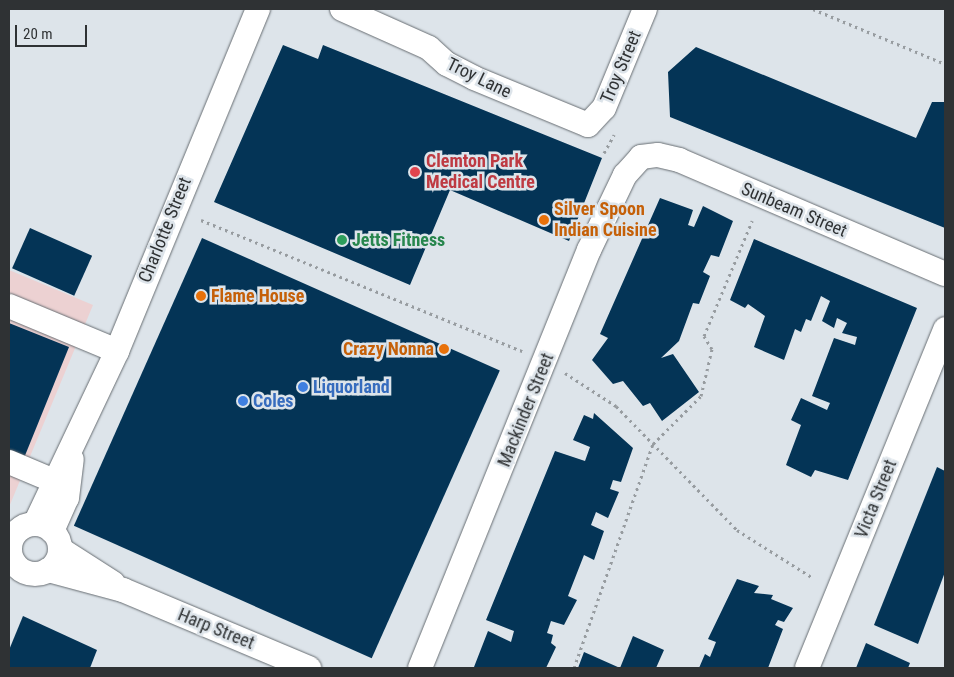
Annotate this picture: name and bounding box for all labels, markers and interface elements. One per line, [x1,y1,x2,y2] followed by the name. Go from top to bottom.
[18,15,90,47] scale bar
[23,25,53,43] text: 20 m
[596,27,646,107] street label: Troy Street
[443,53,515,103] street label: Troy Lane
[426,151,535,193] place label: Clemton Park Medical Centre
[408,165,422,179] marker: Clemton Park Medical Centre
[134,174,196,286] street label: Charlotte Street
[738,178,850,242] street label: Sunbeam Street
[554,199,656,242] place label: Silver Spoon Indian Cuisine
[538,214,550,226] marker: Silver Spoon Indian Cuisine
[352,229,445,251] place label: Jetts Fitness
[336,234,348,246] marker: Jetts Fitness
[211,285,304,307] place label: Flame House
[195,290,207,302] marker: Flame House
[343,338,434,360] place label: Crazy Nonna
[438,343,450,355] marker: Crazy Nonna
[493,350,559,470] street label: Mackinder Street
[313,376,390,398] place label: Liquorland
[297,381,309,393] marker: Liquorland
[253,390,294,412] place label: Coles
[237,395,249,407] marker: Coles
[850,457,902,541] street label: Victa Street
[175,604,257,654] street label: Harp Street

